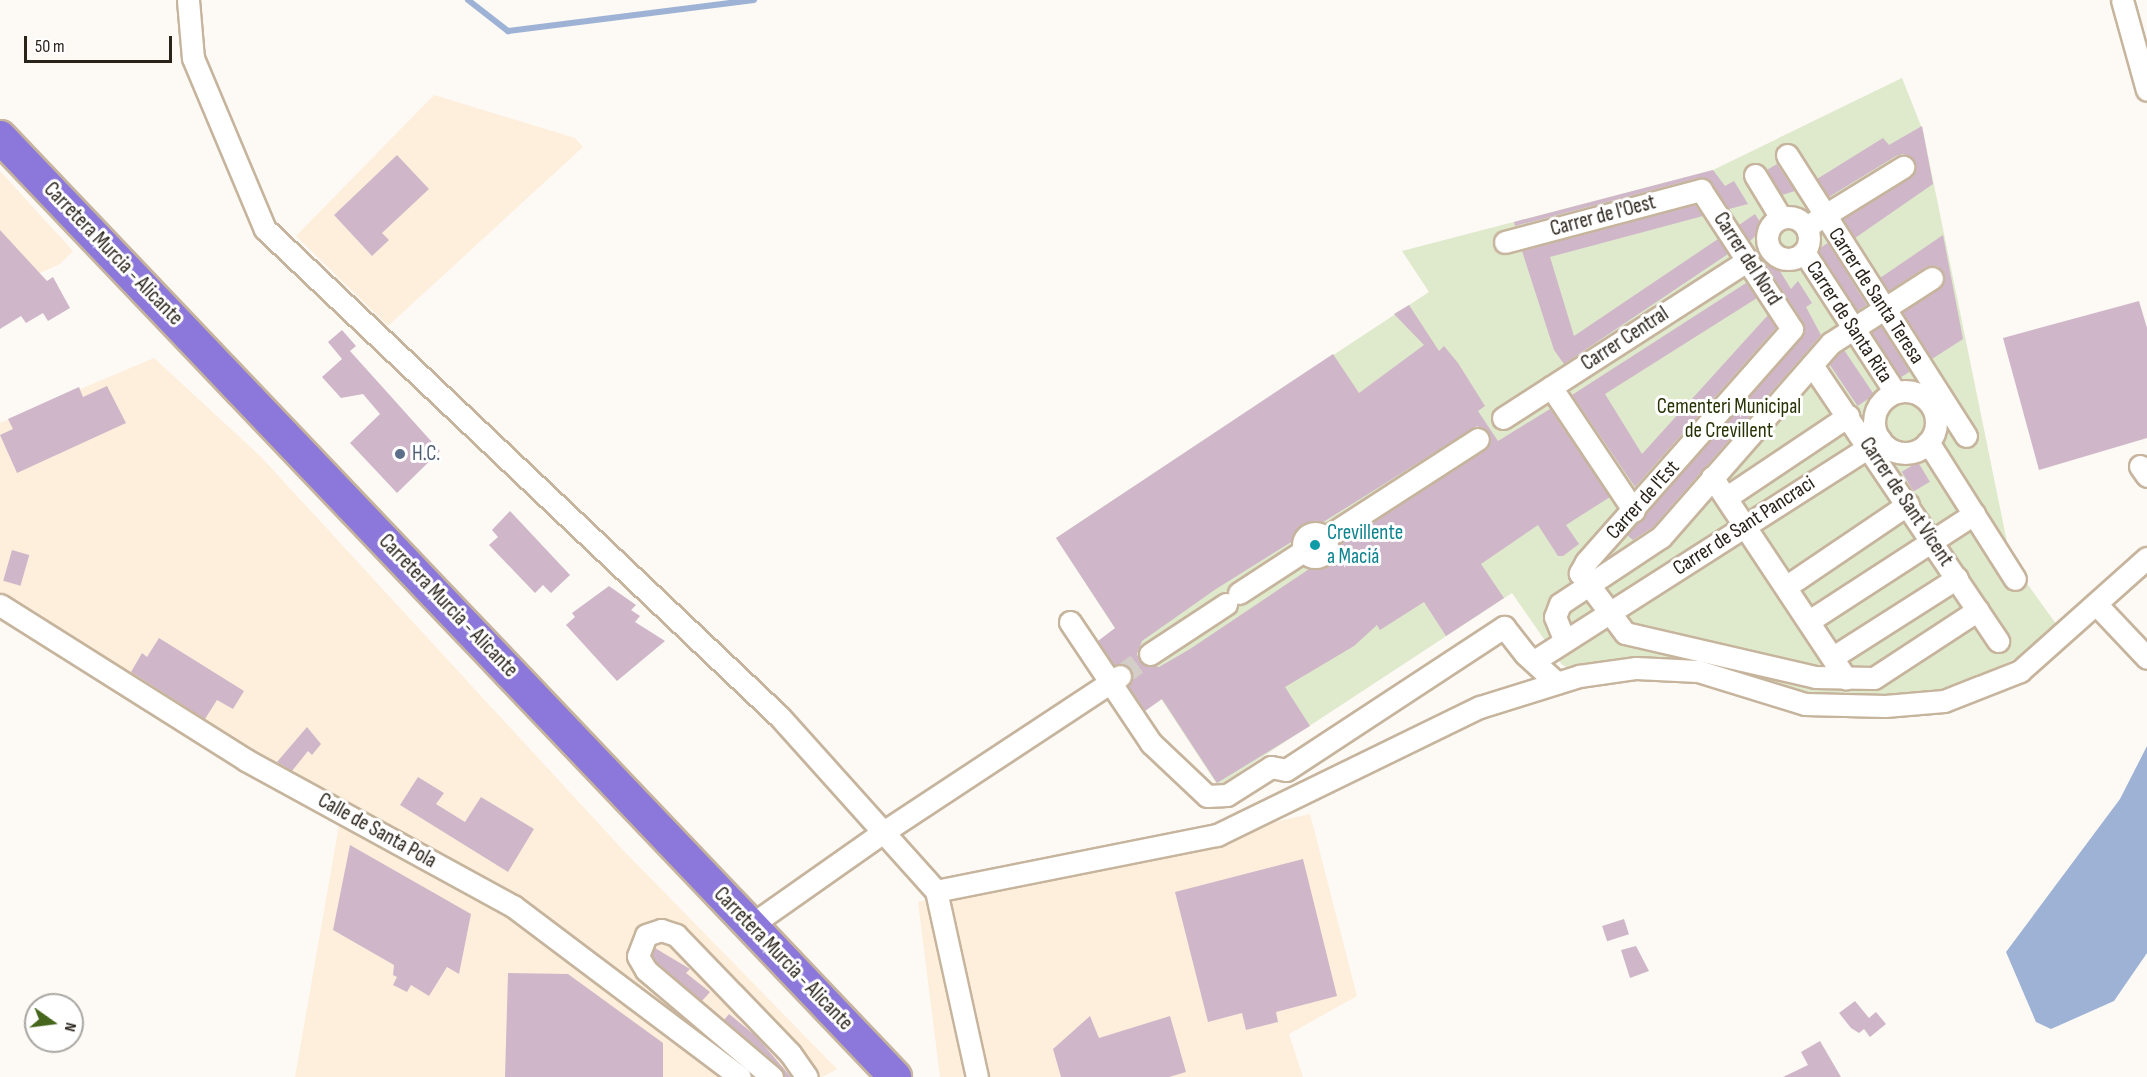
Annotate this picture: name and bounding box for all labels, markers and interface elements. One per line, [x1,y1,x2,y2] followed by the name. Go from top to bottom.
[27,24,176,62] scale bar
[35,36,65,57] text: 50 m
[38,177,188,331] street label: Carretera Murcia - Alicante
[1548,190,1658,242] street label: Carrer de l'Oest
[1708,208,1786,310] street label: Carrer del Nord
[1823,223,1929,369] street label: Carrer de Santa Teresa
[1800,256,1898,388] street label: Carrer de Santa Rita
[1577,301,1673,377] street label: Carrer Central
[1657,394,1801,444] park label: Cementeri Municipal de Crevillent
[1854,433,1958,571] street label: Carrer de Sant Vicent
[412,441,440,467] place label: H.C.
[393,447,407,461] marker: H.C.
[1601,455,1685,545] street label: Carrer de l'Est
[1668,471,1820,581] street label: Carrer de Sant Pancraci
[1327,520,1403,570] place label: Crevillente a Maciá
[373,529,523,683] street label: Carretera Murcia - Alicante
[1308,538,1322,552] marker: Crevillente a Maciá
[313,788,441,874] street label: Calle de Santa Pola
[708,882,858,1036] street label: Carretera Murcia - Alicante
[24,993,84,1053] north arrow
[60,1021,80,1033] text: N

